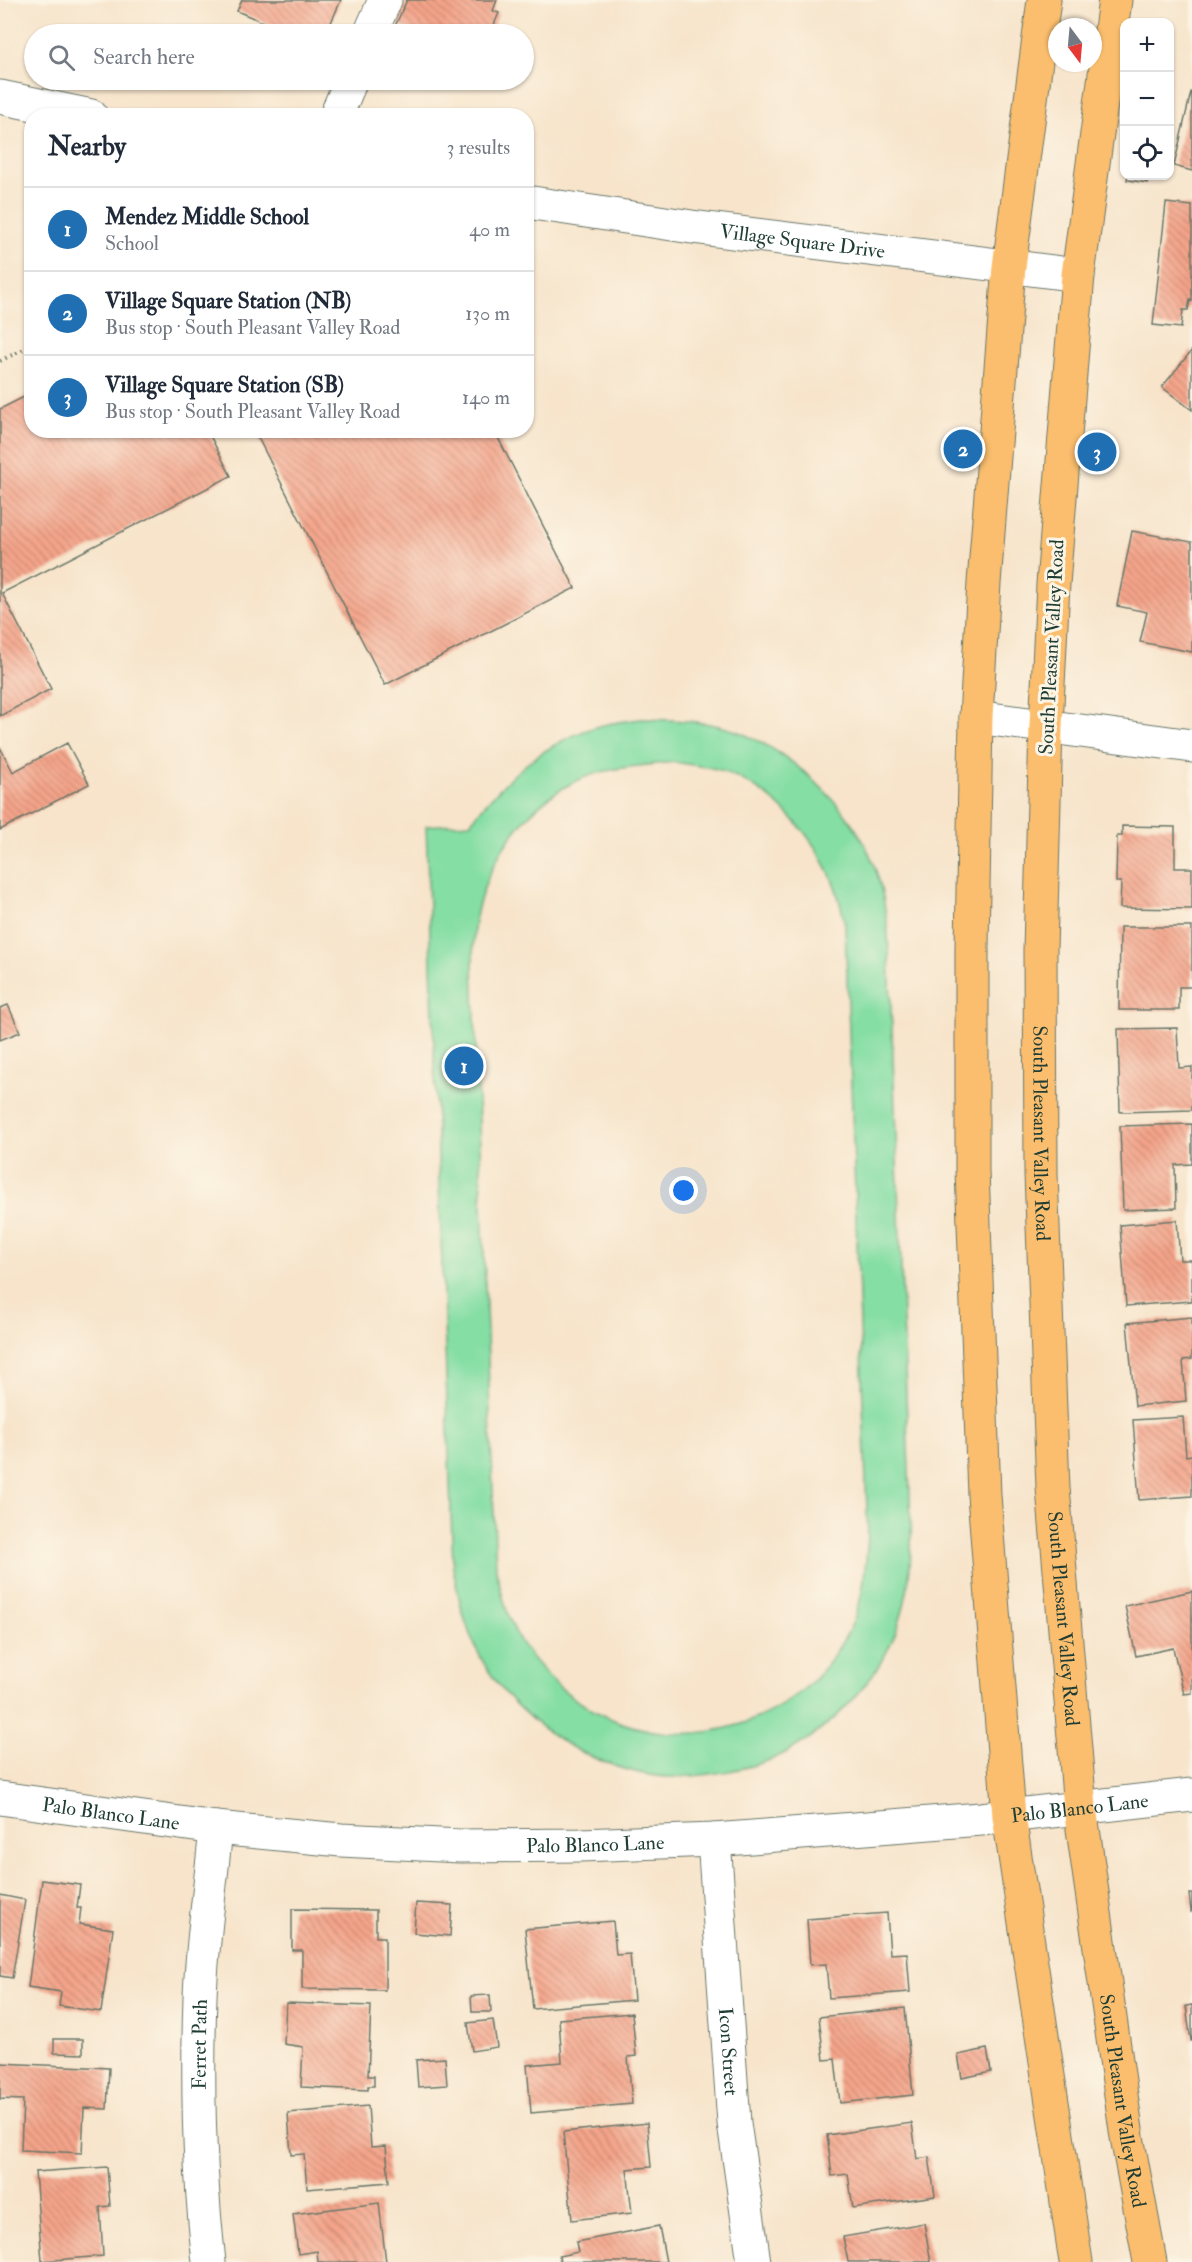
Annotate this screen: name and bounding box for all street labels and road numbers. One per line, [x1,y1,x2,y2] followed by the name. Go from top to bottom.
[718,219,886,264] street label: Village Square Drive
[1033,539,1070,755] street label: South Pleasant Valley Road
[1027,1025,1056,1242] street label: South Pleasant Valley Road
[1042,1510,1085,1727] street label: South Pleasant Valley Road
[1010,1788,1150,1829] street label: Palo Blanco Lane
[41,1792,181,1836] street label: Palo Blanco Lane
[526,1830,665,1858] street label: Palo Blanco Lane
[1094,1992,1152,2210] street label: South Pleasant Valley Road
[187,1998,213,2090] street label: Ferret Path
[713,2007,744,2097] street label: Icon Street

